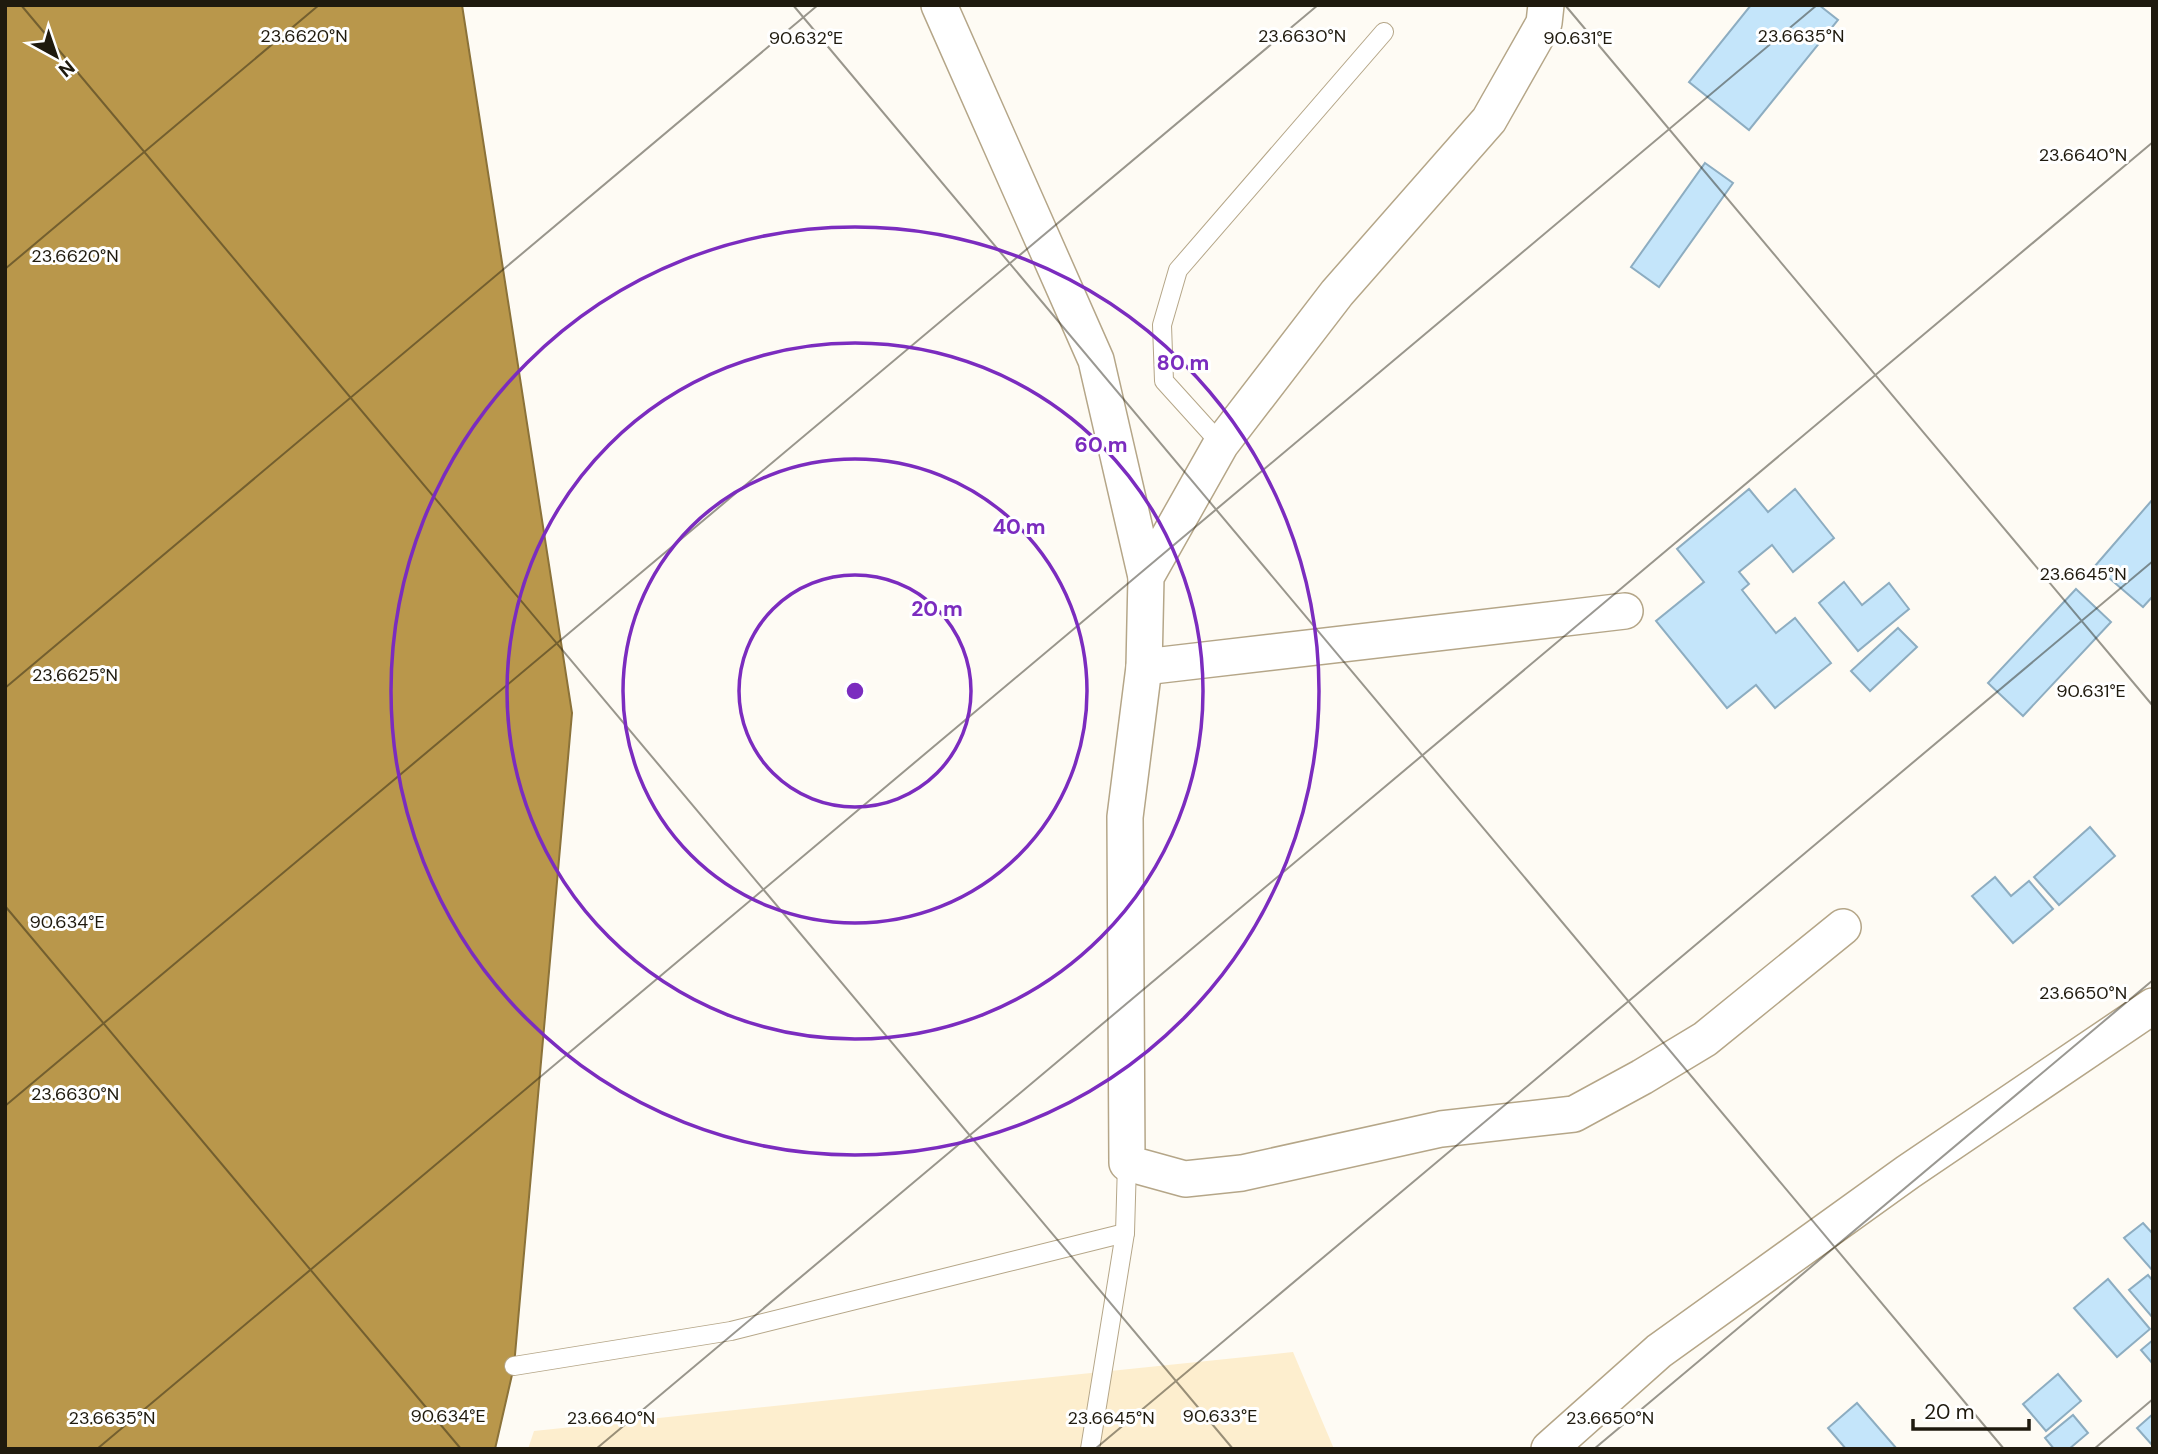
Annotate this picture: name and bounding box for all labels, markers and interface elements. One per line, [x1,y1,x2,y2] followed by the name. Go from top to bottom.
[21,21,91,91] north arrow
[260,24,348,48] text: 23.6620°N
[1258,24,1346,48] text: 23.6630°N
[1758,24,1844,48] text: 23.6635°N
[769,26,843,50] text: 90.632°E
[1543,26,1613,50] text: 90.631°E
[53,55,80,83] text: N
[2039,143,2127,167] text: 23.6640°N
[31,244,119,268] text: 23.6620°N
[1157,349,1209,377] text: 80 m
[1075,431,1127,459] text: 60 m
[992,513,1046,541] text: 40 m
[2039,562,2127,586] text: 23.6645°N
[911,595,963,623] text: 20 m
[32,663,118,687] text: 23.6625°N
[843,679,867,703] centre of rings
[2056,679,2126,703] text: 90.631°E
[29,910,105,934] text: 90.634°E
[2039,981,2127,1005] text: 23.6650°N
[31,1082,119,1106] text: 23.6630°N
[1913,1388,2028,1432] scale bar
[1924,1398,1975,1426] text: 20 m
[410,1404,486,1428] text: 90.634°E
[1183,1404,1257,1428] text: 90.633°E
[69,1406,155,1430] text: 23.6635°N
[567,1406,655,1430] text: 23.6640°N
[1067,1406,1155,1430] text: 23.6645°N
[1566,1406,1654,1430] text: 23.6650°N

